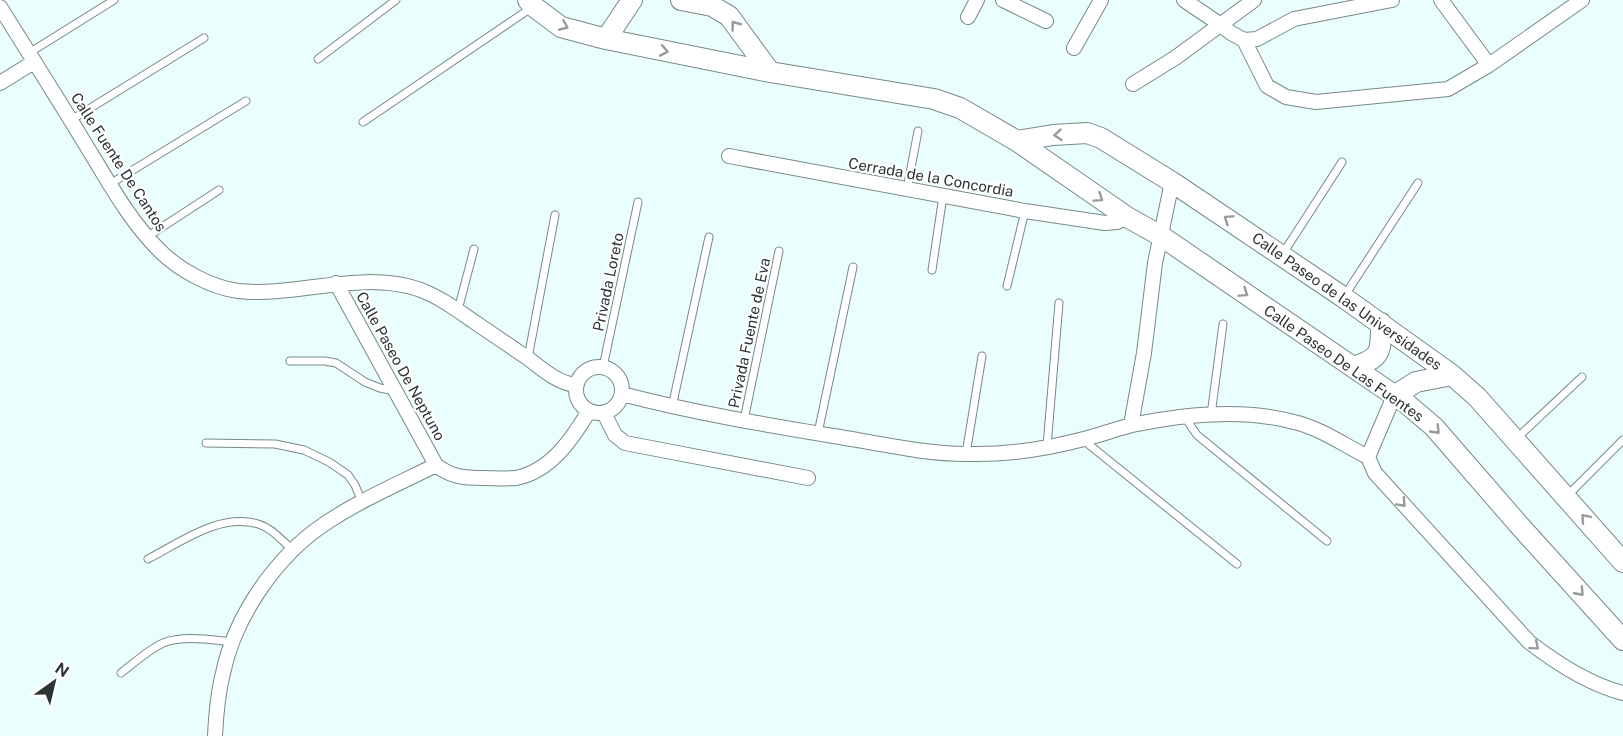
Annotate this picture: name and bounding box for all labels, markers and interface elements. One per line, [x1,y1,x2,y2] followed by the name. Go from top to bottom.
[557,19,568,31] one-way arrow
[732,20,743,31] one-way arrow
[658,44,668,57] one-way arrow
[68,89,170,235] street label: Calle Fuente De Cantos
[1053,128,1063,141] one-way arrow
[847,154,1015,200] street label: Cerrada de la Concordia
[1093,191,1104,202] one-way arrow
[1224,215,1235,226] one-way arrow
[1249,229,1445,373] street label: Calle Paseo de las Universidades
[589,231,627,333] street label: Privada Loreto
[725,256,773,410] street label: Privada Fuente de Eva
[1237,286,1248,297] one-way arrow
[353,289,449,443] street label: Calle Paseo De Neptuno
[1261,301,1427,425] street label: Calle Paseo De Las Fuentes
[1429,423,1440,434] one-way arrow
[1395,497,1406,507] one-way arrow
[1581,514,1592,525] one-way arrow
[1573,585,1584,596] one-way arrow
[1528,639,1539,650] one-way arrow
[24,652,84,712] north arrow
[52,659,73,681] text: N

